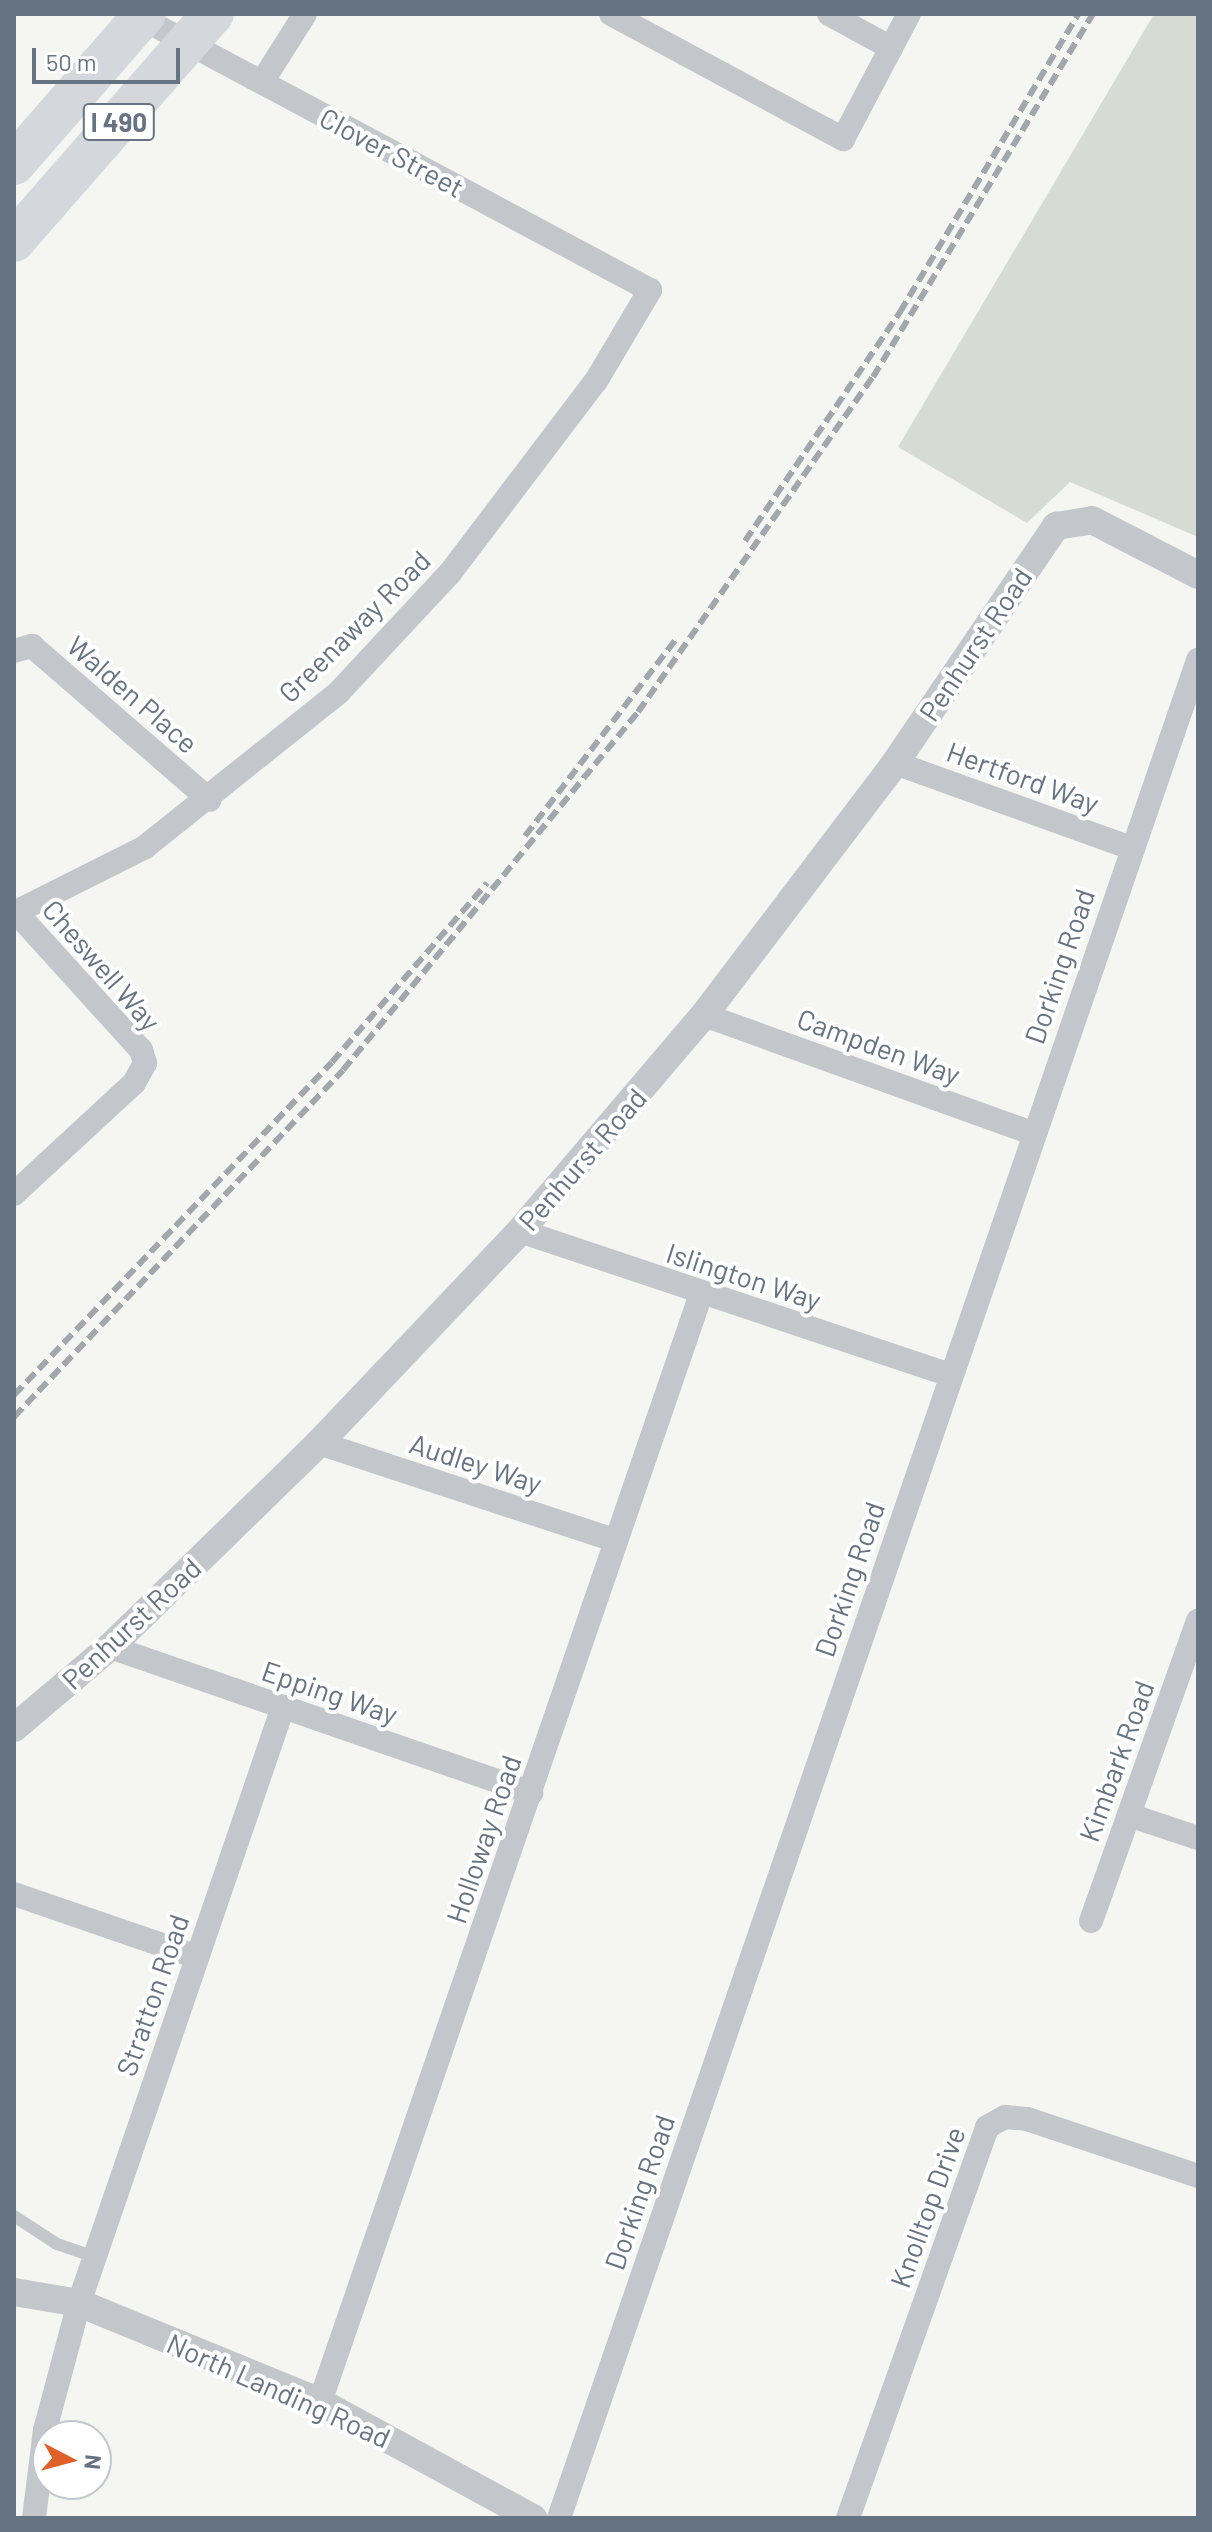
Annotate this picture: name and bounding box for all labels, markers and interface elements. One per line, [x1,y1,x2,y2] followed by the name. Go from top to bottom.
[36,32,184,82] scale bar
[46,47,97,76] text: 50 m
[81,100,157,144] road number: I 490
[314,100,470,204] street label: Clover Street
[271,543,437,709] street label: Greenaway Road
[911,561,1039,727] street label: Penhurst Road
[61,628,205,760] street label: Walden Place
[942,734,1104,820] street label: Hertford Way
[1017,884,1101,1048] street label: Dorking Road
[36,893,168,1037] street label: Cheswell Way
[793,1001,965,1091] street label: Campden Way
[511,1081,653,1237] street label: Penhurst Road
[663,1235,825,1317] street label: Islington Way
[406,1426,546,1500] street label: Audley Way
[807,1497,891,1661] street label: Dorking Road
[55,1550,207,1696] street label: Penhurst Road
[258,1653,402,1731] street label: Epping Way
[1071,1676,1161,1846] street label: Kimbark Road
[439,1751,527,1927] street label: Holloway Road
[109,1910,195,2080] street label: Stratton Road
[597,2110,681,2274] street label: Dorking Road
[882,2122,972,2292] street label: Knolltop Drive
[162,2326,396,2454] street label: North Landing Road
[32,2420,112,2500] north arrow
[80,2454,108,2471] text: N

